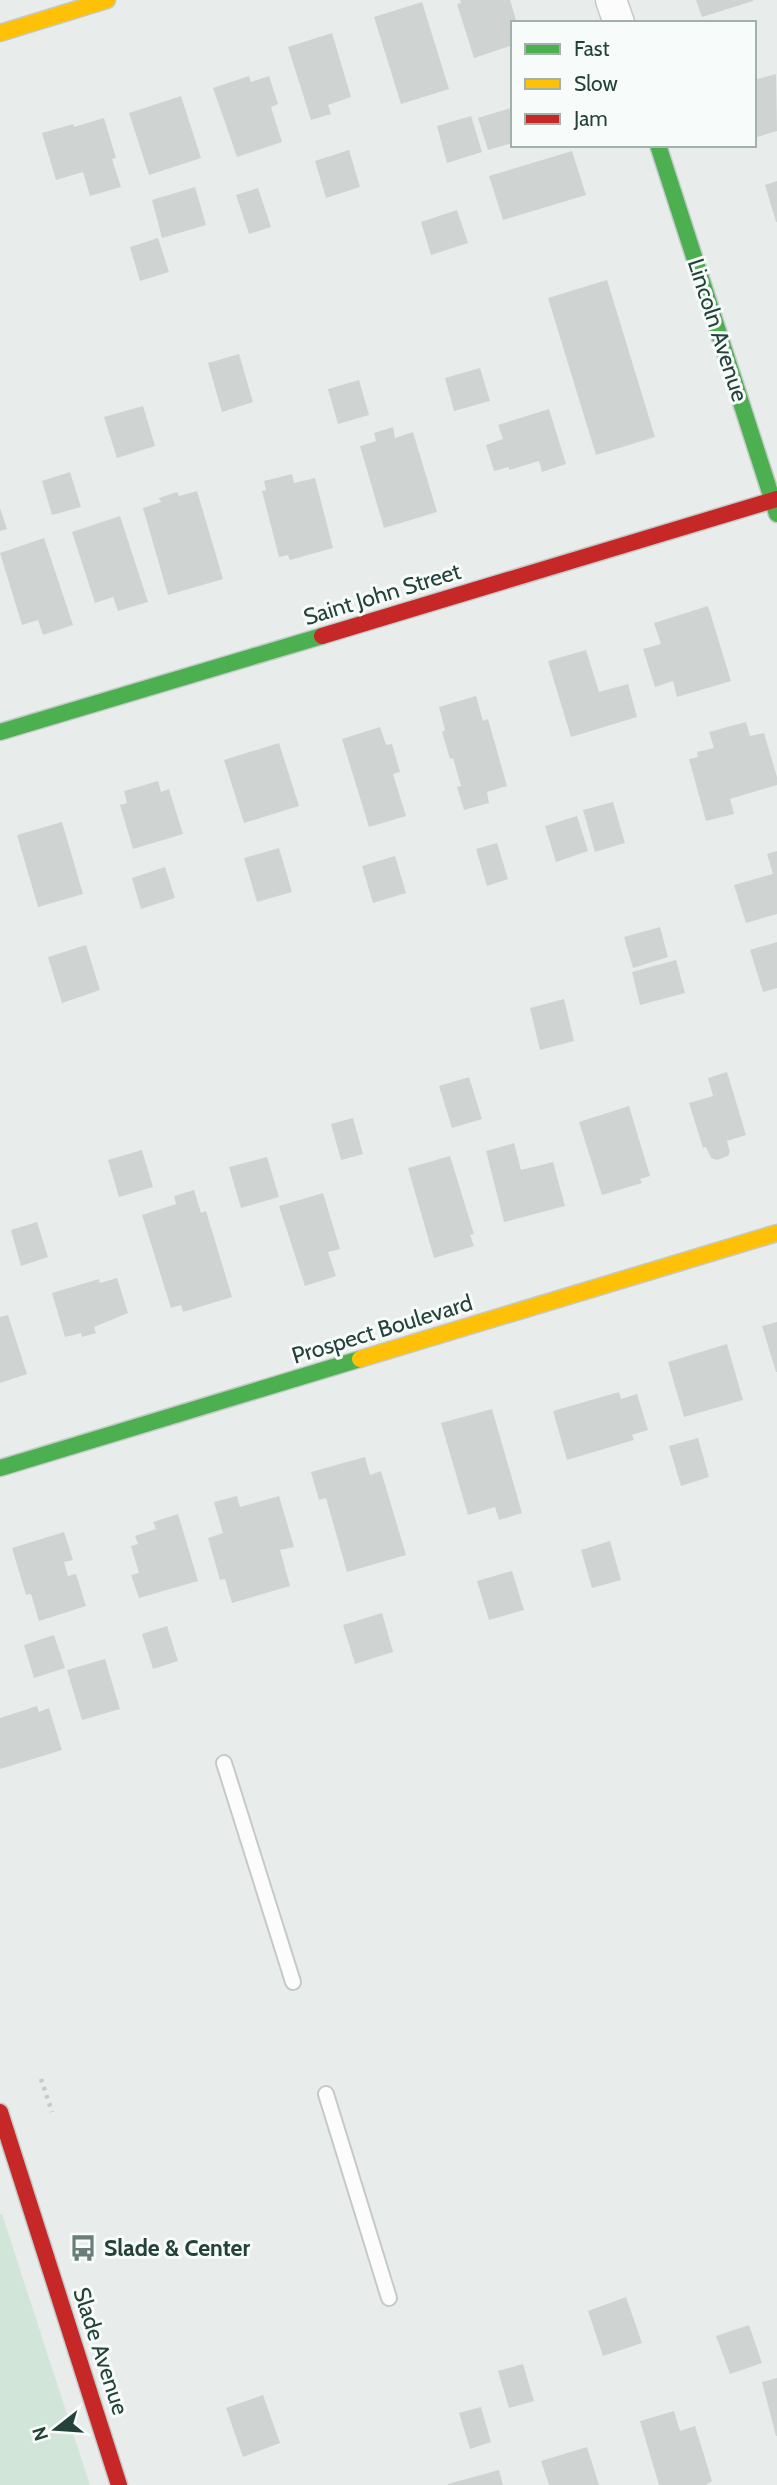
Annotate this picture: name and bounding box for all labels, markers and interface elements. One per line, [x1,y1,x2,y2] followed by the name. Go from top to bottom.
[511,21,756,147] legend
[574,36,610,61] text: Fast
[574,71,618,96] text: Slow
[573,106,608,131] text: Jam
[682,255,754,405] street label: Lincoln Avenue
[300,557,464,631] street label: Saint John Street
[288,1288,476,1370] street label: Prospect Boulevard
[68,2233,98,2263] bus stop icon: Slade & Center
[104,2234,250,2262] place label: Slade & Center
[67,2284,135,2418] street label: Slade Avenue
[21,2394,91,2464] north arrow
[27,2424,53,2444] text: N

